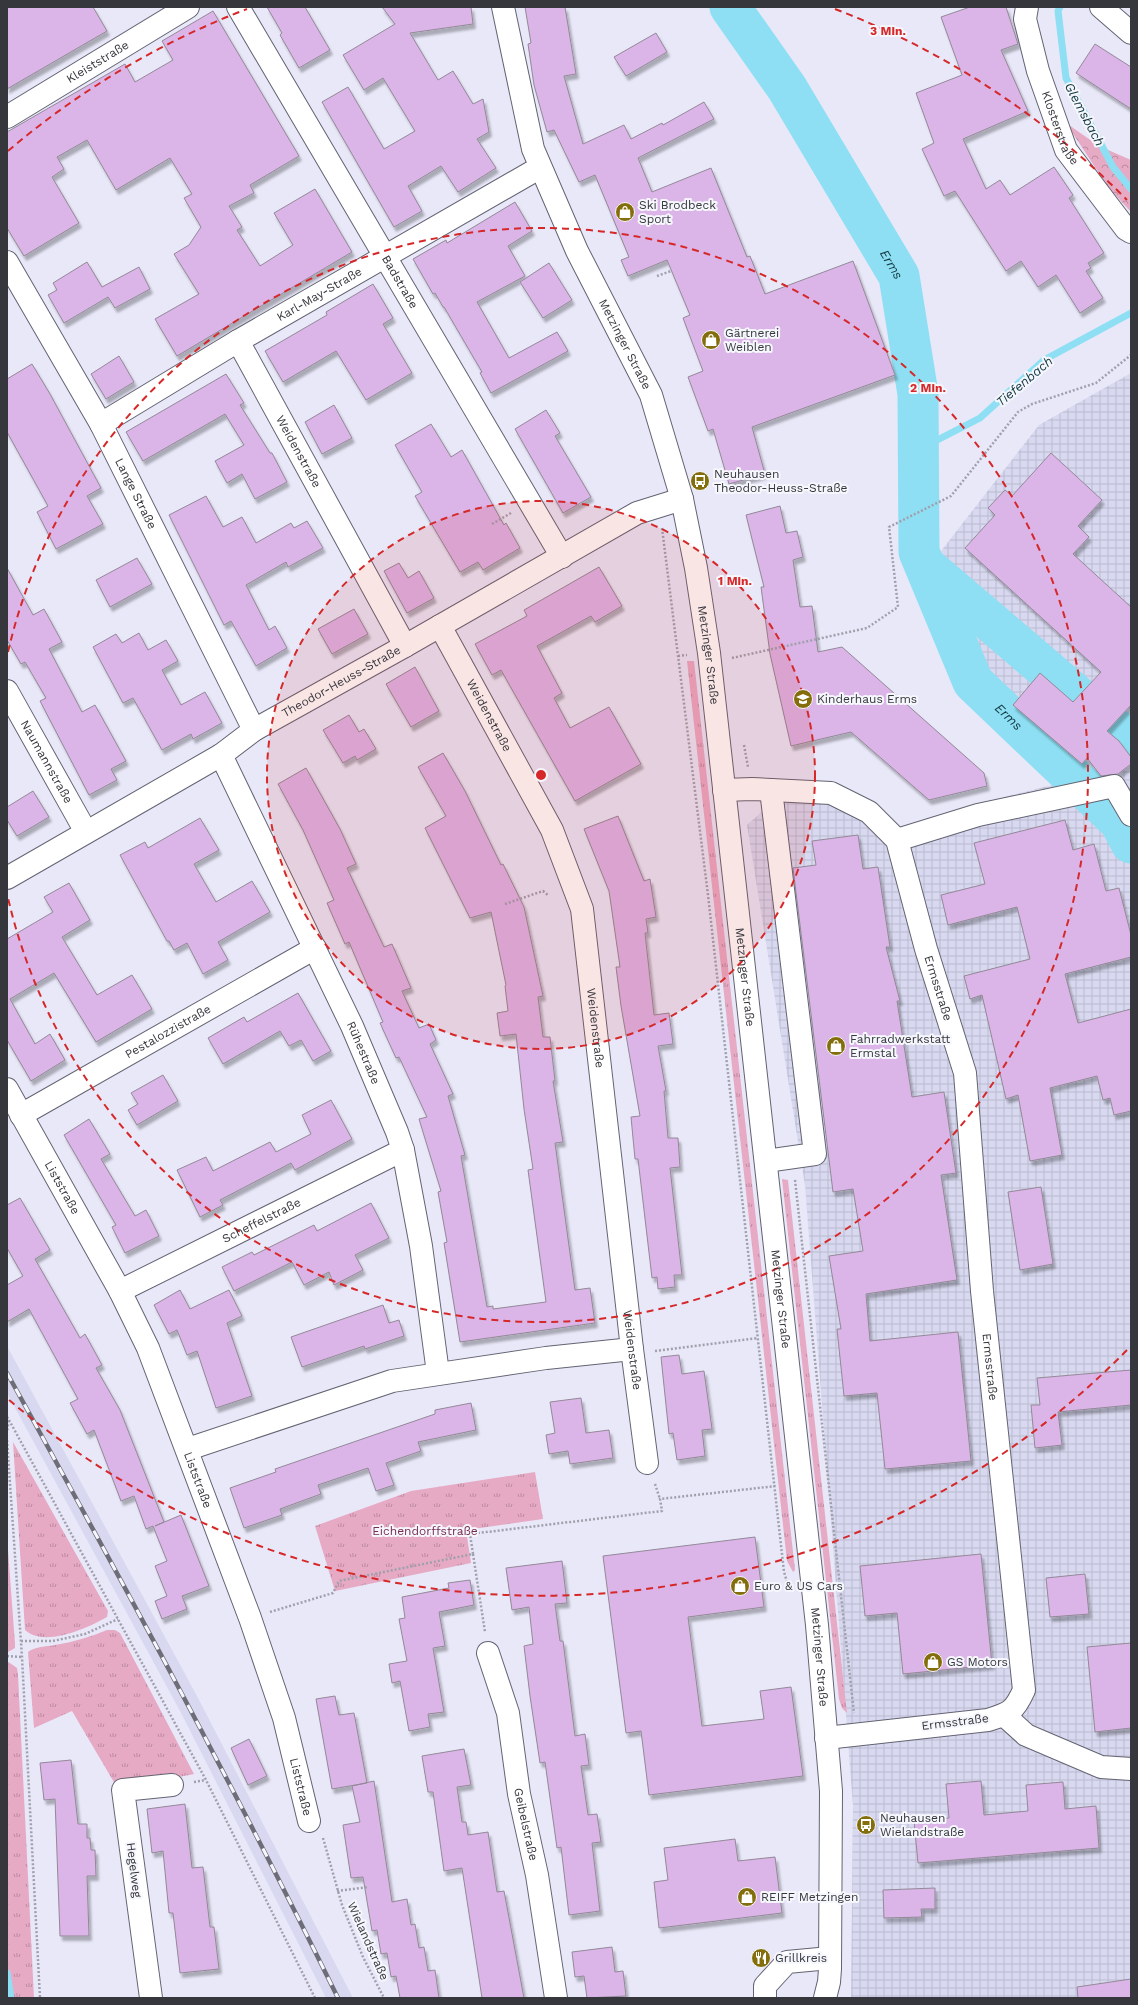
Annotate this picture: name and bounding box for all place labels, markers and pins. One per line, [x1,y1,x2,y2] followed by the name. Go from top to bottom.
[639,198,716,226] place label: Ski Brodbeck Sport
[614,201,636,223] shop icon: Ski Brodbeck Sport
[725,326,779,354] place label: Gärtnerei Weiblen
[700,329,722,351] shop icon: Gärtnerei Weiblen
[714,467,848,495] place label: Neuhausen Theodor-Heuss-Straße
[689,470,711,492] bus stop icon: Neuhausen Theodor-Heuss-Straße
[792,688,814,710] school or university icon: Kinderhaus Erms
[817,692,917,706] place label: Kinderhaus Erms
[534,768,548,782] centre of rings
[850,1032,950,1060] place label: Fahrradwerkstatt Ermstal
[825,1035,847,1057] shop icon: Fahrradwerkstatt Ermstal
[729,1575,751,1597] shop icon: Euro & US Cars
[754,1579,843,1593] place label: Euro & US Cars
[922,1651,944,1673] shop icon: GS Motors
[947,1655,1008,1669] place label: GS Motors
[880,1811,964,1839] place label: Neuhausen Wielandstraße
[855,1814,877,1836] bus stop icon: Neuhausen Wielandstraße
[736,1886,758,1908] shop icon: REIFF Metzingen
[761,1890,858,1904] place label: REIFF Metzingen
[750,1947,772,1969] restaurant icon: Grillkreis
[775,1951,827,1965] place label: Grillkreis

